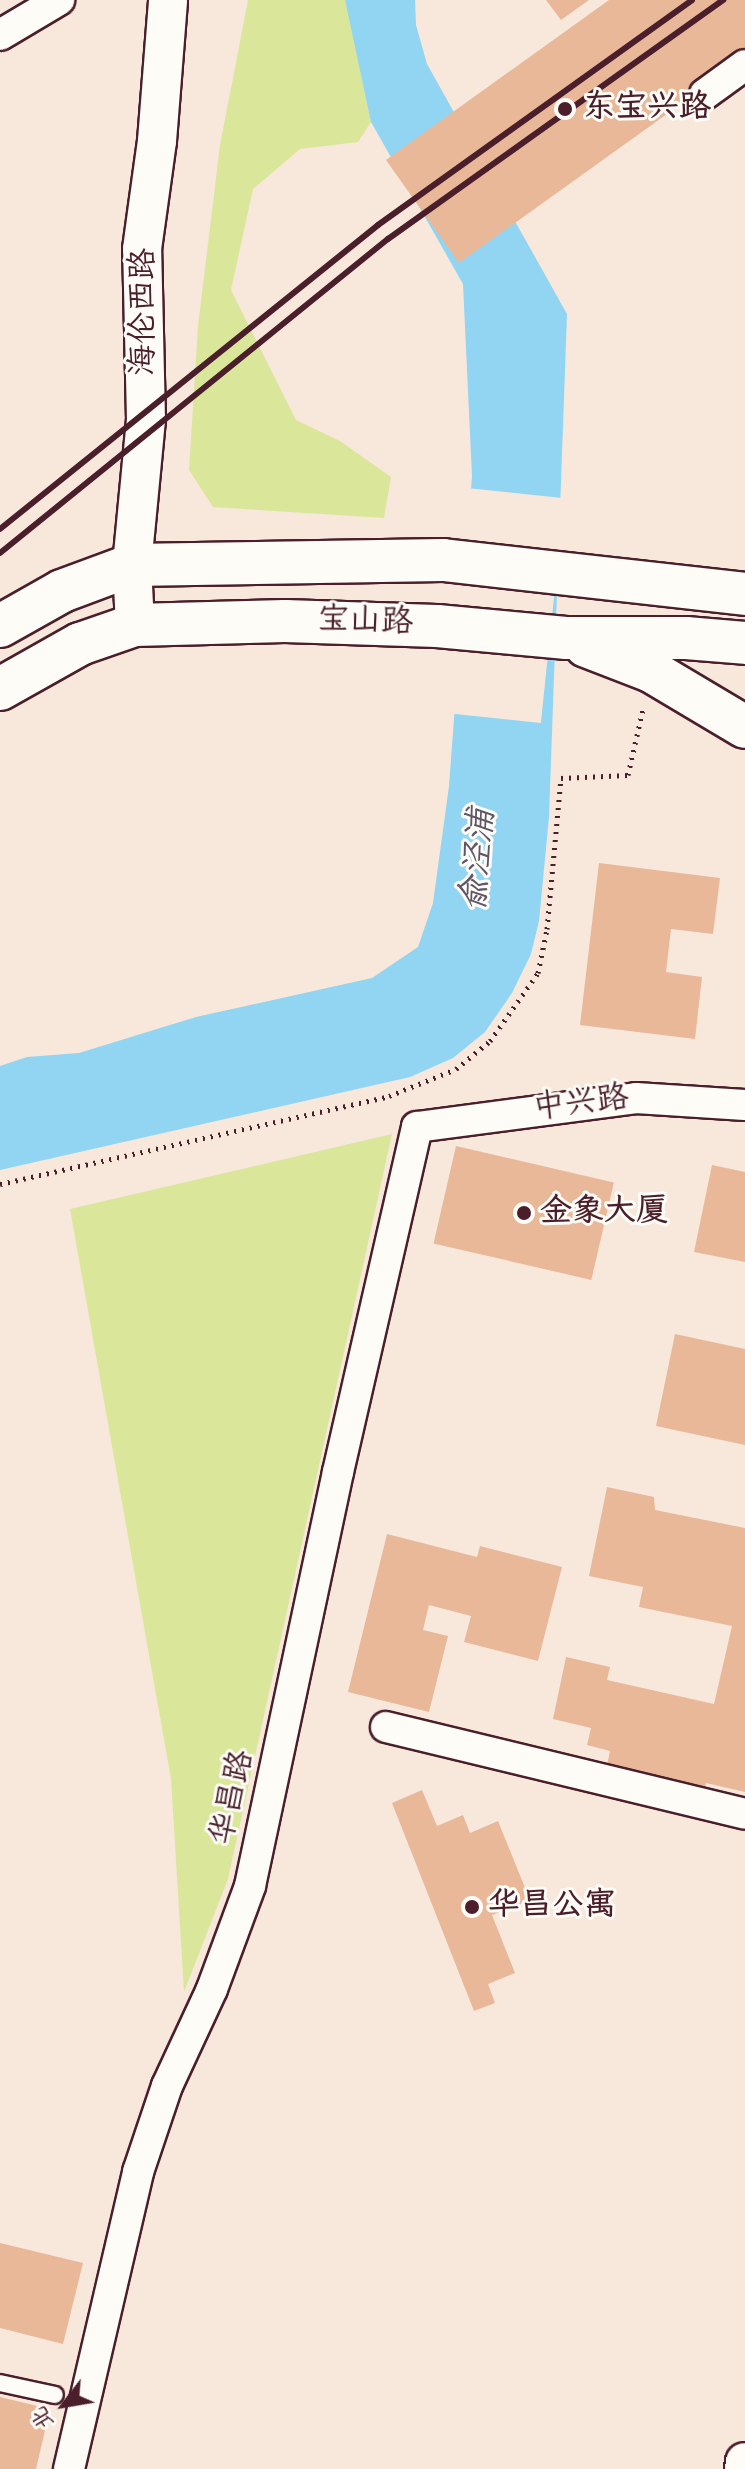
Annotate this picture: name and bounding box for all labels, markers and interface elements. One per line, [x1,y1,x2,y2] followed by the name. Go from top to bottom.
[583,90,711,128] place label: 东宝兴路
[554,98,576,120] marker: 东宝兴路
[126,248,164,376] street label: 海伦西路
[316,602,414,644] street label: 宝山路
[455,807,505,913] water label: 俞泾浦
[531,1080,631,1130] street label: 中兴路
[540,1194,668,1232] place label: 金象大厦
[515,1204,533,1222] marker: 金象大厦
[204,1747,264,1849] street label: 华昌路
[488,1888,616,1926] place label: 华昌公寓
[463,1898,481,1916] marker: 华昌公寓
[24,2365,104,2445] north arrow
[24,2400,63,2435] text: 北

